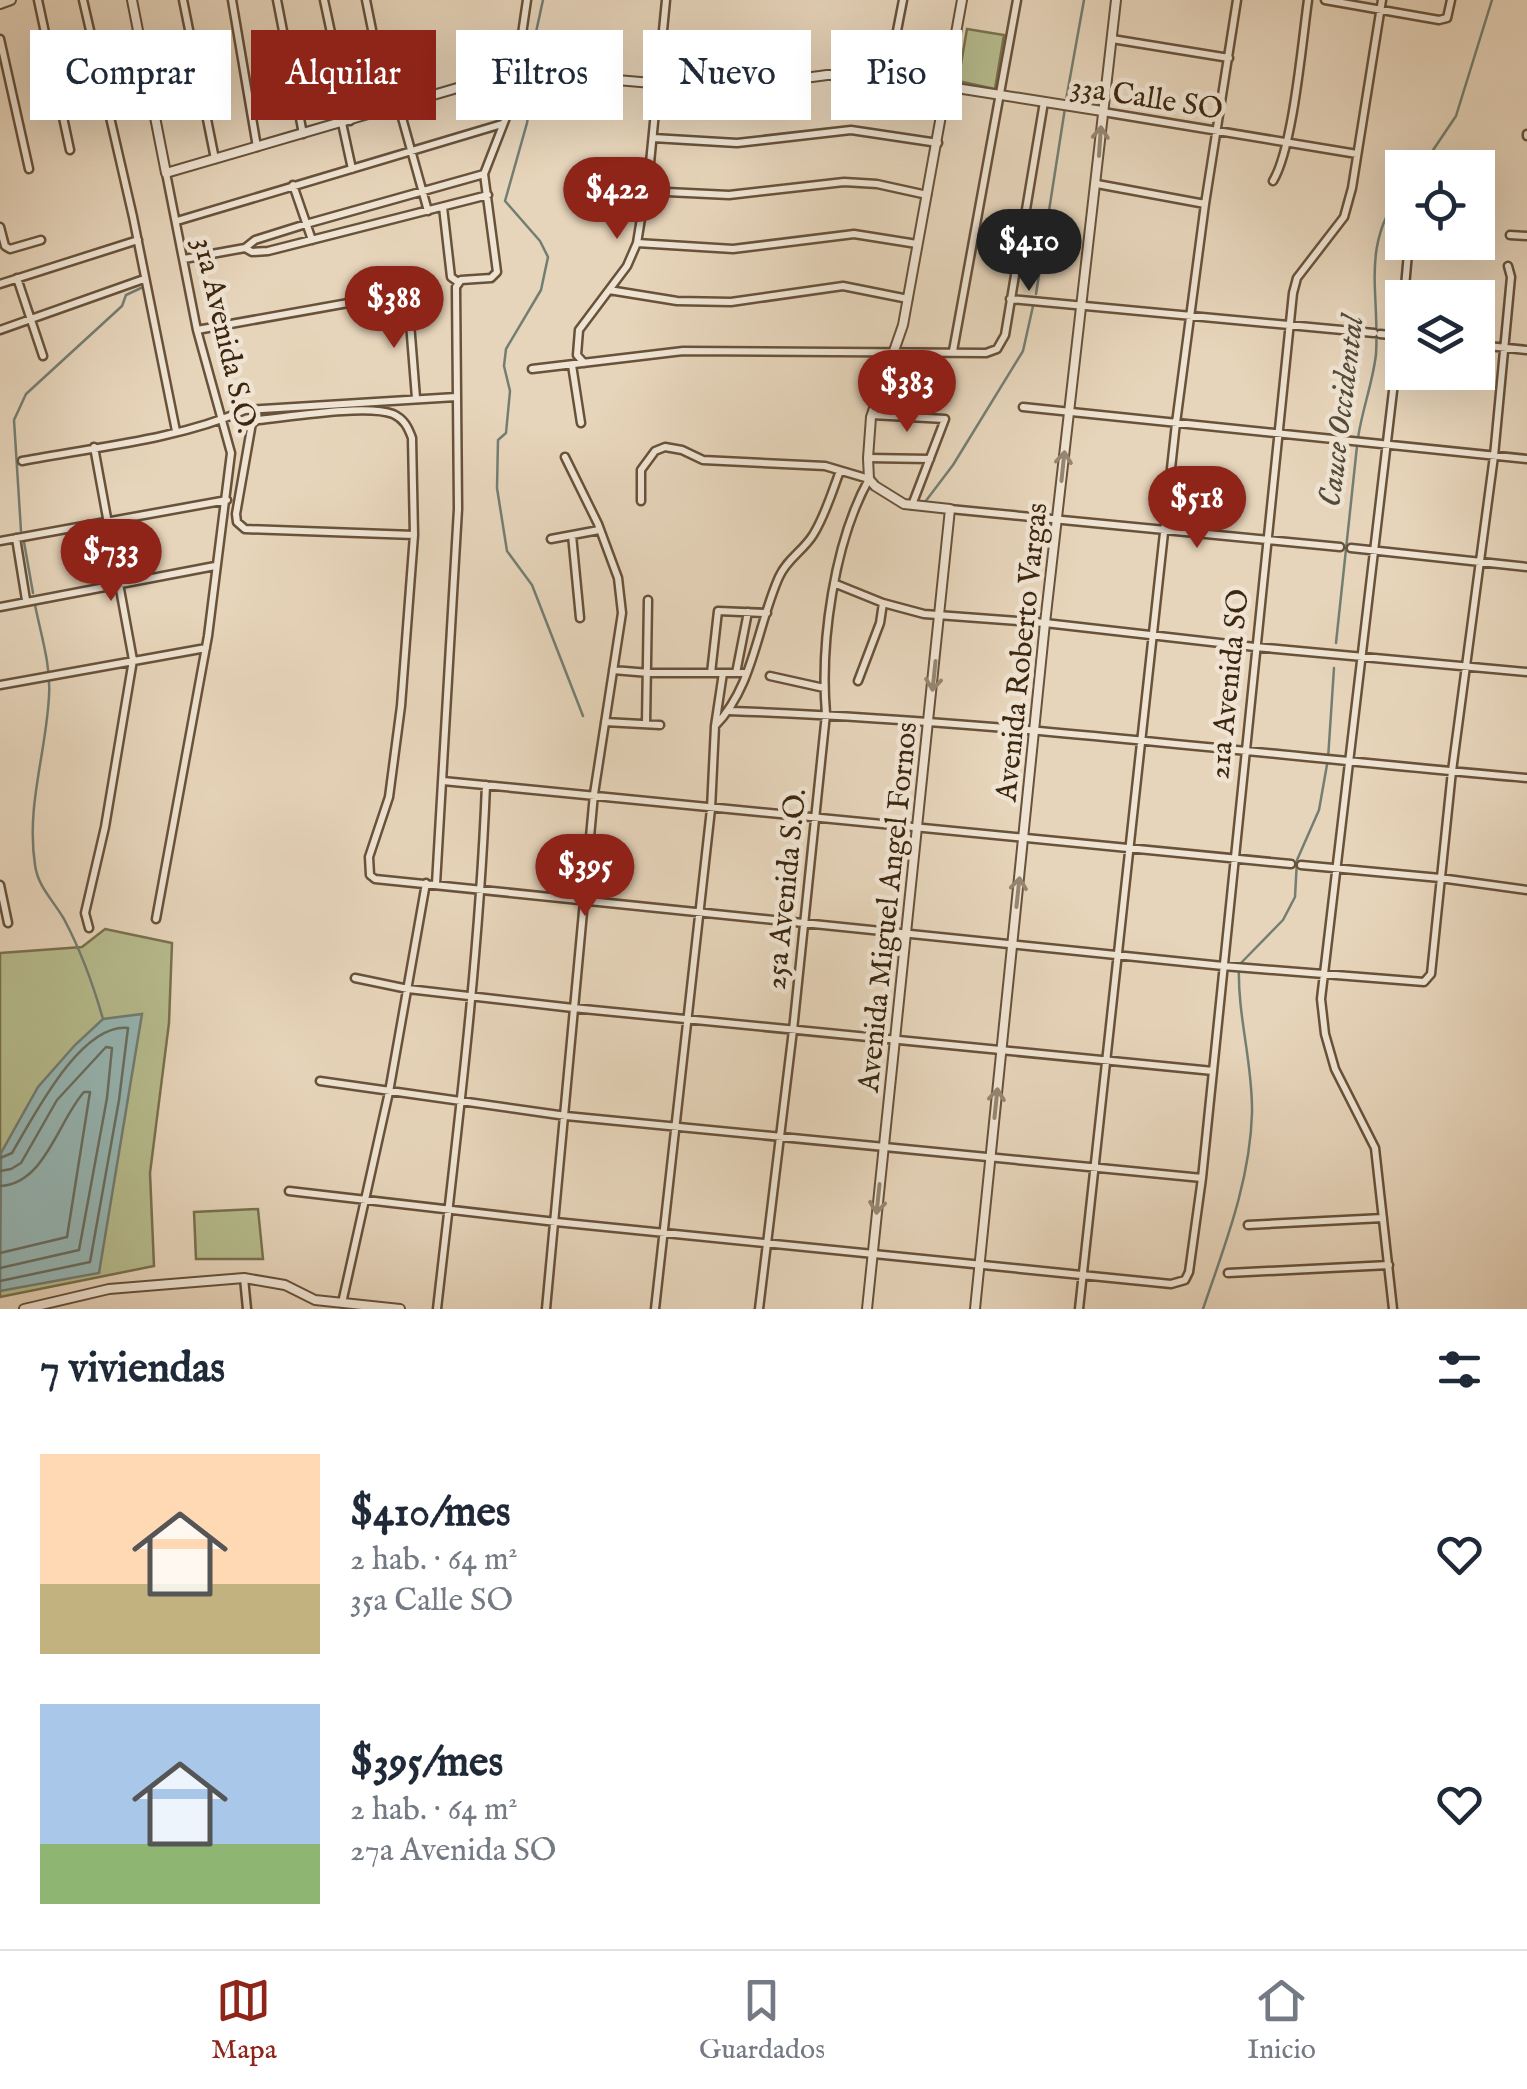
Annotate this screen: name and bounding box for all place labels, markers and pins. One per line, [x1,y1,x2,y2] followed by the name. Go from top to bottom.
[558,157,676,242] pin: $422
[970,209,1088,294] pin: $410
[335,266,453,351] pin: $388
[848,350,966,435] pin: $383
[1138,466,1256,551] pin: $518
[52,519,170,604] pin: $733
[526,834,644,919] pin: $395

